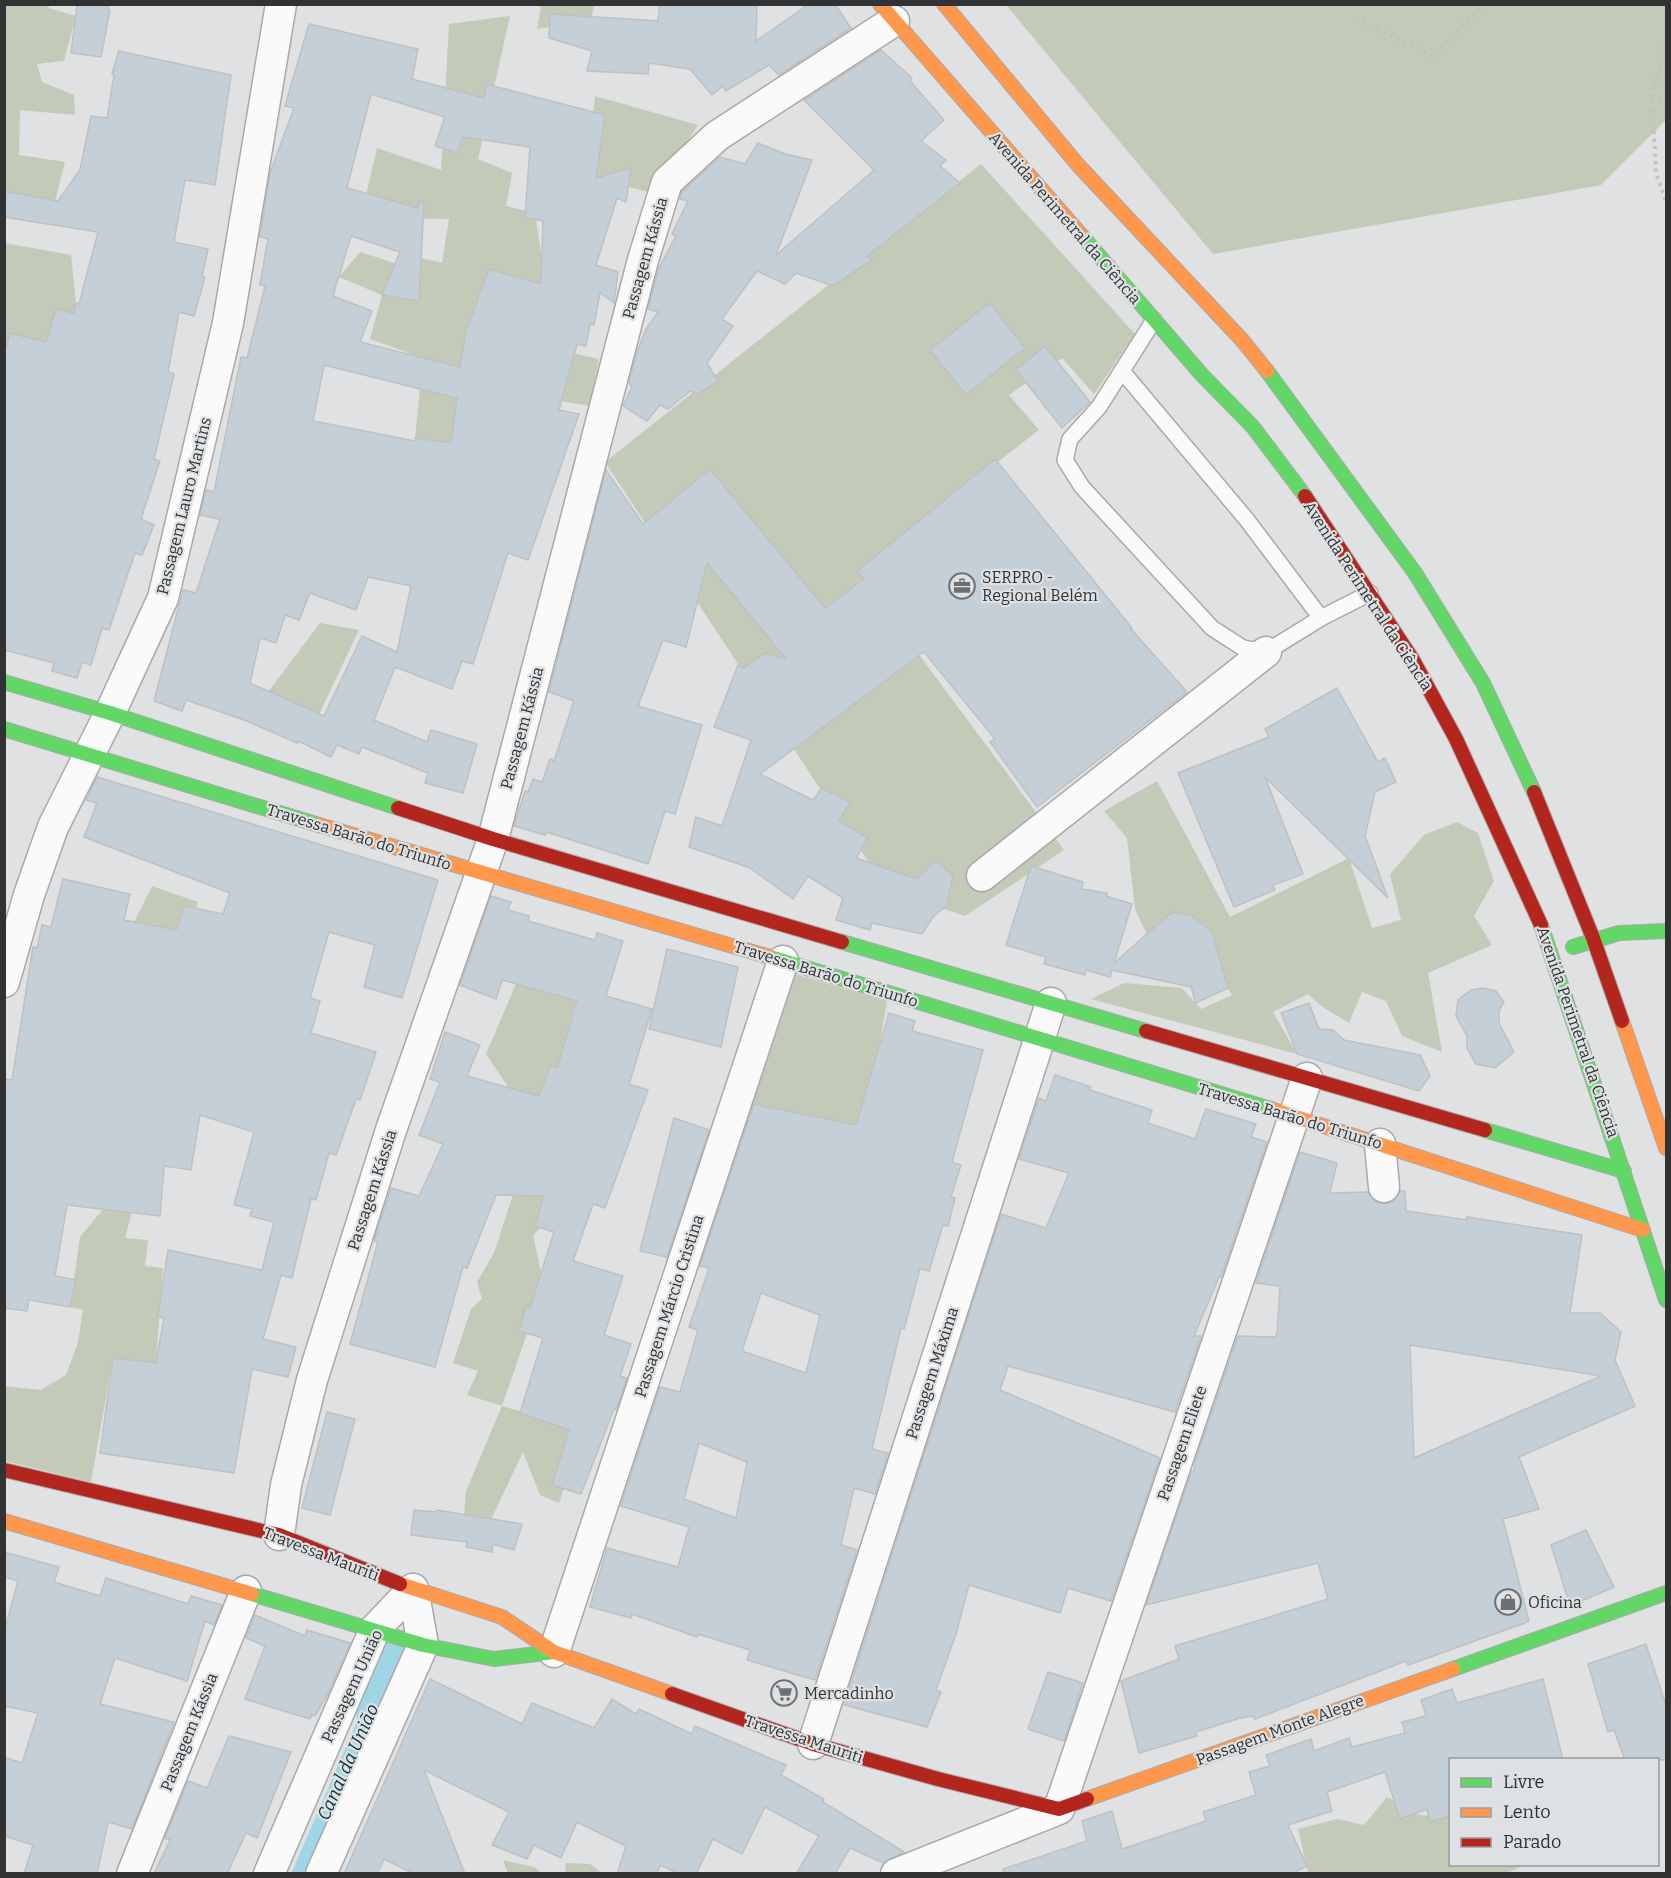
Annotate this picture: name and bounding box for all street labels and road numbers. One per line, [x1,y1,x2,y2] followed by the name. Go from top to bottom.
[985,128,1145,308] street label: Avenida Perimetral da Ciência
[619,195,672,321] street label: Passagem Kássia
[153,415,215,597] street label: Passagem Lauro Martins
[1300,498,1437,695] street label: Avenida Perimetral da Ciência
[497,664,548,791] street label: Passagem Kássia
[265,800,453,874] street label: Travessa Barão do Triunfo
[1533,924,1623,1140] street label: Avenida Perimetral da Ciência
[732,937,920,1011] street label: Travessa Barão do Triunfo
[1196,1079,1384,1153] street label: Travessa Barão do Triunfo
[344,1127,401,1253] street label: Passagem Kássia
[630,1212,708,1400] street label: Passagem Márcio Cristina
[902,1304,962,1442] street label: Passagem Máxima
[1153,1383,1211,1503] street label: Passagem Eliete
[260,1523,382,1585] street label: Travessa Mauriti
[317,1626,387,1746] street label: Passagem União
[157,1670,221,1794] street label: Passagem Kássia
[1193,1691,1367,1769] street label: Passagem Monte Alegre
[743,1711,866,1767] street label: Travessa Mauriti

